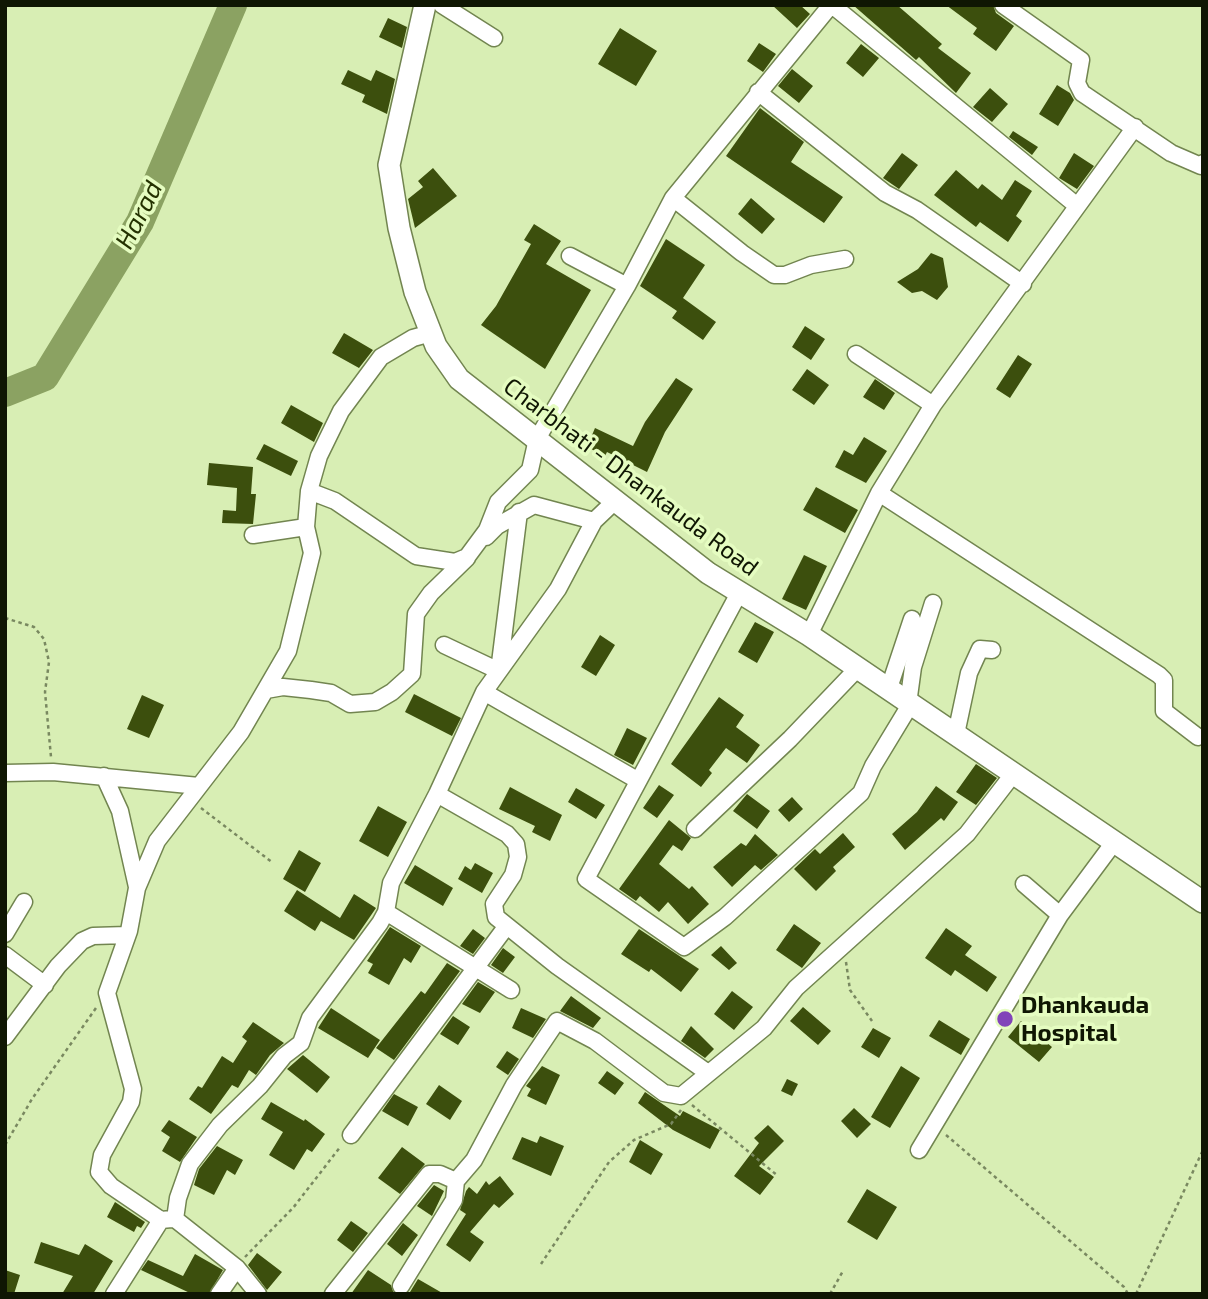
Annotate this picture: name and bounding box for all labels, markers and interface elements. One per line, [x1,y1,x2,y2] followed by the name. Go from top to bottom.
[109,176,169,254] water label: Harad
[498,372,764,582] street label: Charbhati - Dhankauda Road
[1021,991,1149,1047] place label: Dhankauda Hospital
[995,1009,1015,1029] marker: Dhankauda Hospital

